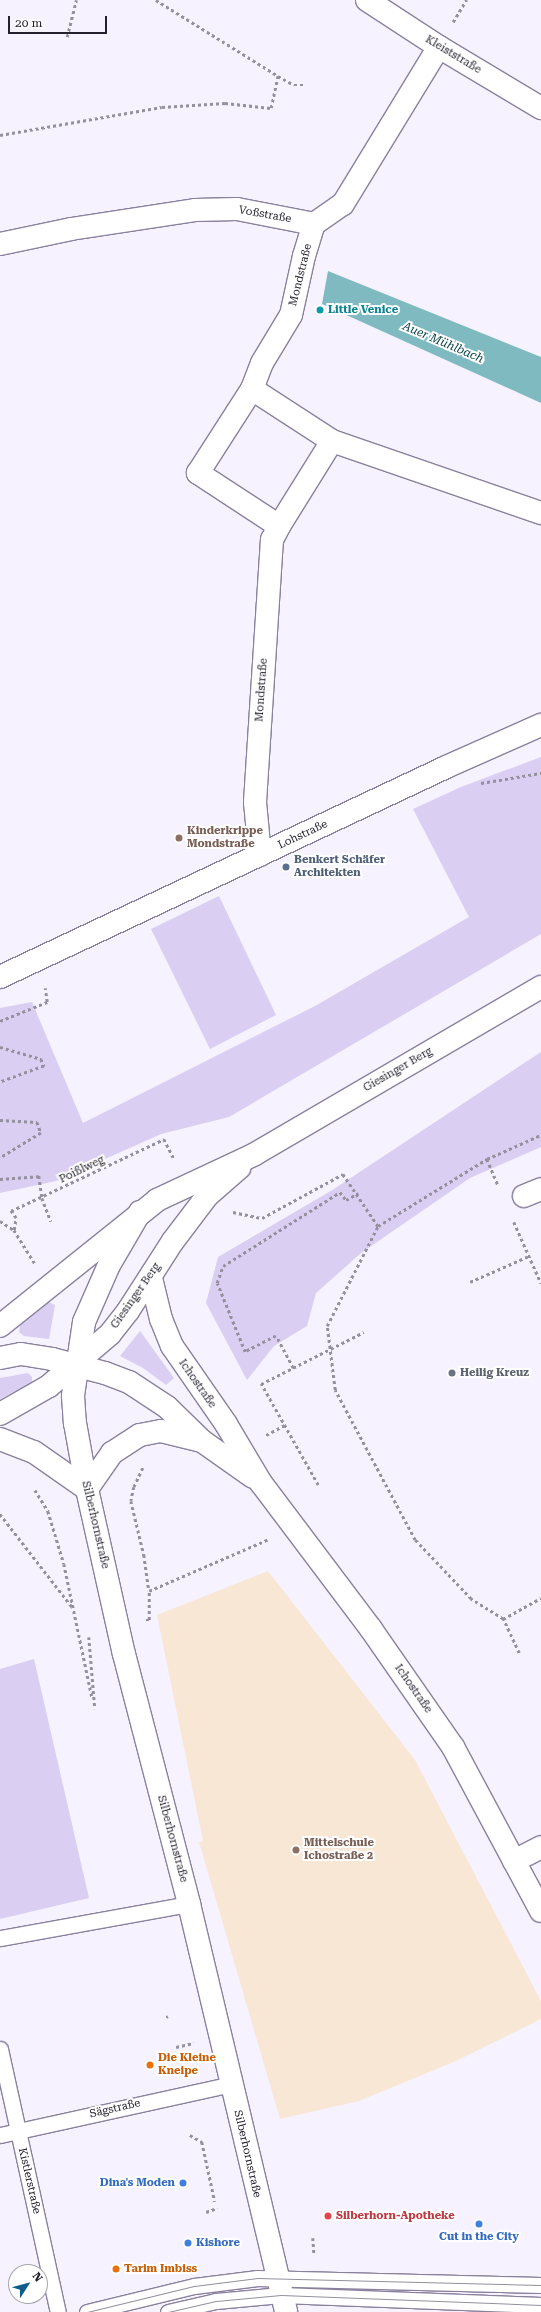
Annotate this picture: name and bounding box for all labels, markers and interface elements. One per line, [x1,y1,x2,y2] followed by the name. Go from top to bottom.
[10,8,109,34] scale bar
[15,16,42,30] text: 20 m
[423,33,483,77] street label: Kleiststraße
[238,204,292,226] street label: Voßstraße
[287,242,315,308] street label: Mondstraße
[328,303,398,317] place label: Little Venice
[315,305,325,315] marker: Little Venice
[400,319,486,367] water label: Auer Mühlbach
[253,658,271,722] street label: Mondstraße
[276,818,330,852] street label: Lohstraße
[187,825,263,851] place label: Kinderkrippe Mondstraße
[174,833,184,843] marker: Kinderkrippe Mondstraße
[294,854,385,880] place label: Benkert Schäfer Architekten
[281,862,291,872] marker: Benkert Schäfer Architekten
[361,1045,435,1095] street label: Giesinger Berg
[57,1153,107,1187] street label: Poißlweg
[108,1261,164,1331] street label: Giesinger Berg
[175,1357,219,1411] street label: Ichostraße
[460,1366,529,1380] place label: Heilig Kreuz
[447,1368,457,1378] marker: Heilig Kreuz
[79,1480,111,1570] street label: Silberhornstraße
[391,1662,435,1716] street label: Ichostraße
[154,1794,190,1884] street label: Silberhornstraße
[304,1837,374,1863] place label: Mittelschule Ichostraße 2
[291,1845,301,1855] marker: Mittelschule Ichostraße 2
[158,2052,216,2078] place label: Die Kleine Kneipe
[145,2060,155,2070] marker: Die Kleine Kneipe
[88,2097,142,2121] street label: Sägstraße
[231,2109,263,2199] street label: Silberhornstraße
[15,2147,43,2215] street label: Kistlerstraße
[100,2176,175,2190] place label: Dina's Moden
[178,2178,188,2188] marker: Dina's Moden
[336,2209,455,2223] place label: Silberhorn-Apotheke
[323,2211,333,2221] marker: Silberhorn-Apotheke
[474,2219,484,2229] marker: Cut in the City
[439,2230,519,2244] place label: Cut in the City
[196,2236,240,2250] place label: Kishore
[183,2238,193,2248] marker: Kishore
[124,2262,197,2276] place label: Tarim Imbiss
[8,2264,48,2304] north arrow
[111,2264,121,2274] marker: Tarim Imbiss
[30,2270,45,2284] text: N

